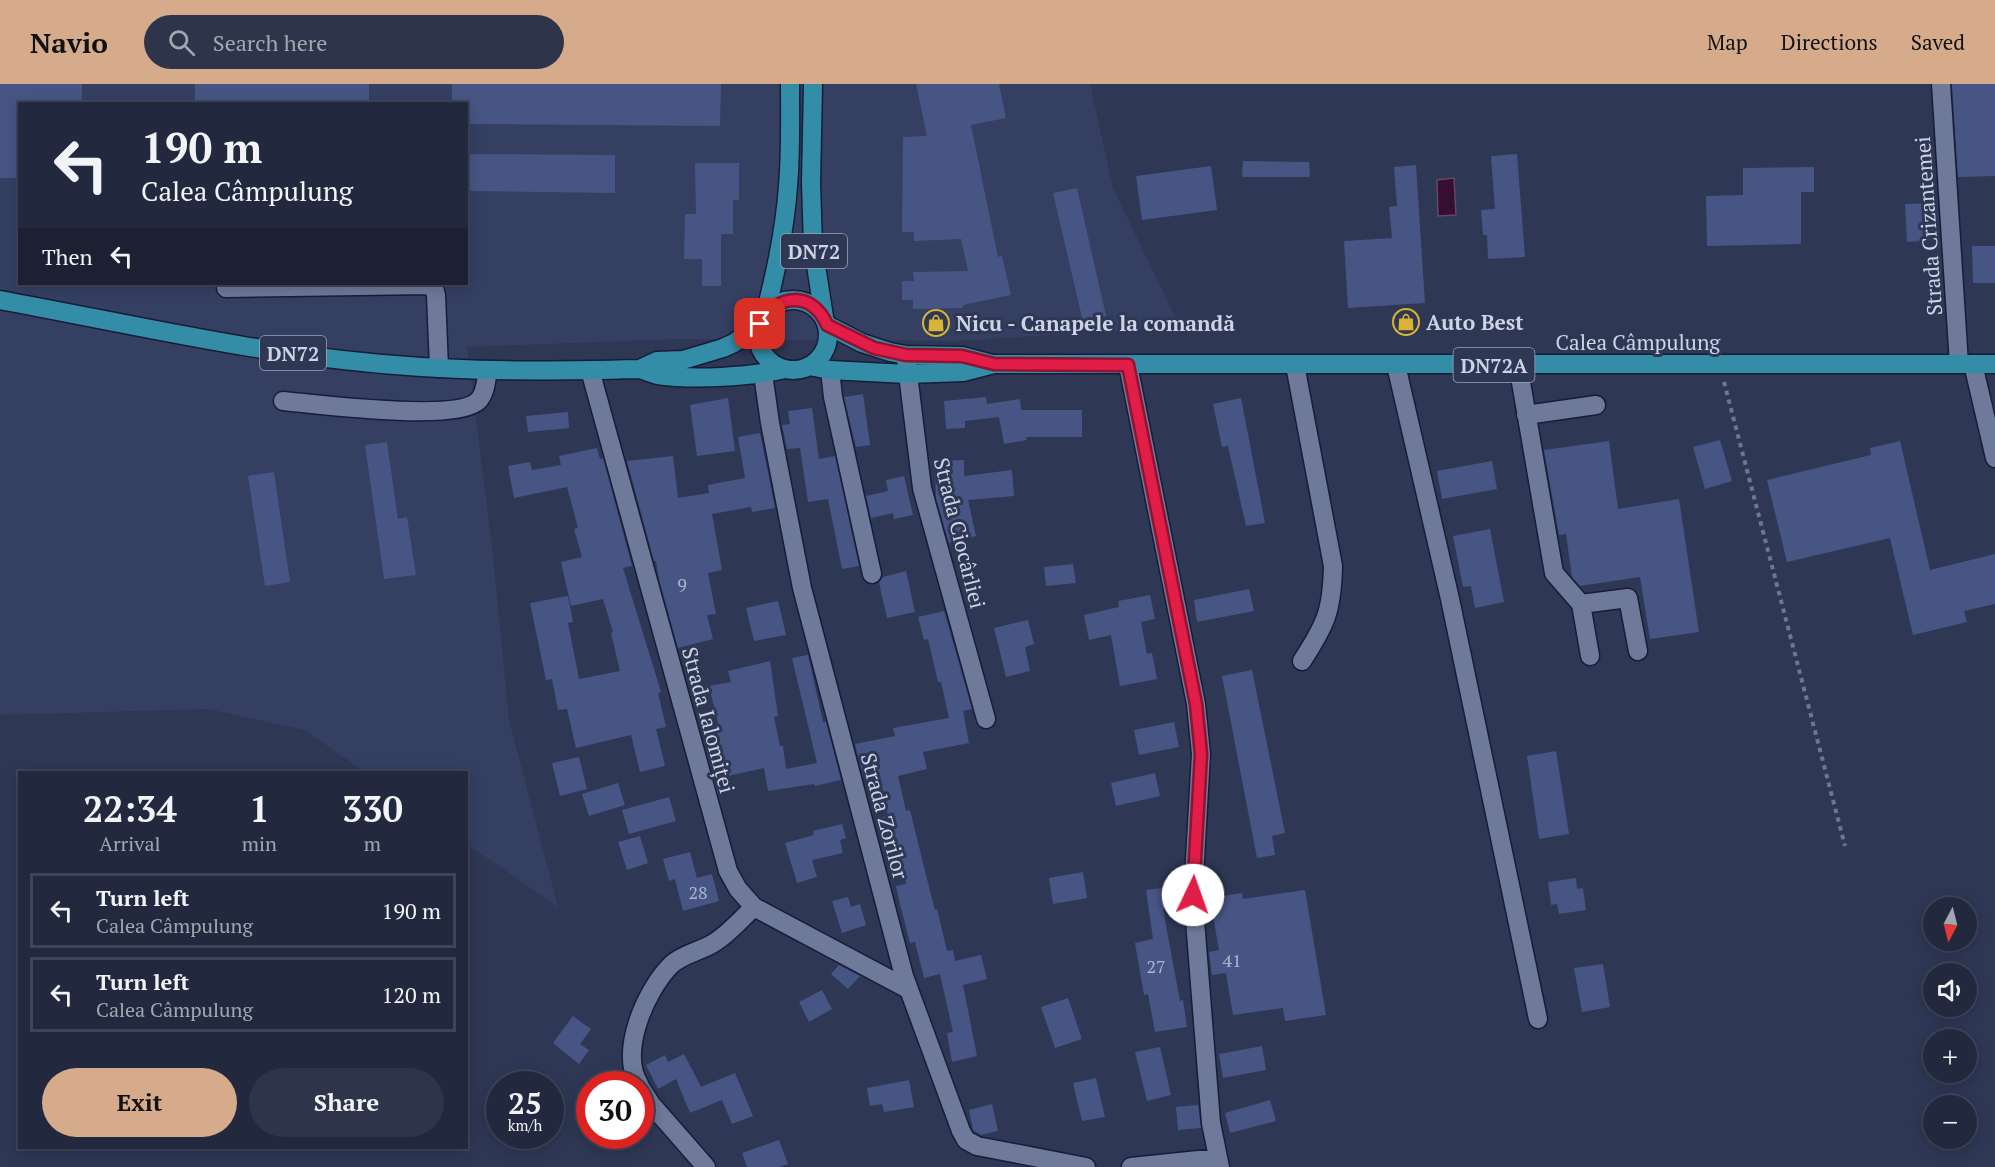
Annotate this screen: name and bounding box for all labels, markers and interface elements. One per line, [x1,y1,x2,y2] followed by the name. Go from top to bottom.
[144,15,564,69] search box
[30,24,108,61] text: Navio
[165,26,198,59] icon: search
[213,28,327,57] text: Search here
[1707,28,1748,56] text: Map
[1781,28,1878,56] text: Directions
[1911,28,1965,56] text: Saved
[141,119,262,175] text: 190 m
[42,126,120,204] icon: left
[1908,135,1948,317] street label: Strada Crizantemei
[141,173,353,209] text: Calea Câmpulung
[781,234,847,268] road number: DN72
[105,240,138,273] icon: left
[42,242,93,271] text: Then
[734,298,785,349] pin
[743,307,776,340] icon: arrive
[1391,307,1421,337] shop icon: Auto Best
[921,308,951,338] shop icon: Nicu - Canapele la comandă
[1426,308,1524,336] place label: Auto Best
[956,309,1235,337] place label: Nicu - Canapele la comandă
[1556,328,1721,356] street label: Calea Câmpulung
[260,336,326,370] road number: DN72
[1454,348,1534,382] road number: DN72A
[928,455,992,611] street label: Strada Ciocârliei
[677,572,687,596] house number: 9
[676,644,742,796] street label: Strada Ialomiței
[855,750,915,882] street label: Strada Zorilor
[83,785,177,832] text: 22:34
[249,785,270,832] text: 1
[342,785,403,832] text: 330
[99,830,161,857] text: Arrival
[242,830,277,857] text: min
[364,830,381,857] text: m
[1161,863,1225,927] position arrow
[688,880,708,904] house number: 28
[96,883,189,912] text: Turn left
[45,894,78,927] icon: left
[381,896,441,925] text: 190 m
[1923,897,1977,951] north arrow
[1923,897,1977,1149] map controls
[96,912,253,939] text: Calea Câmpulung
[1222,948,1242,972] house number: 41
[1146,954,1166,978] house number: 27
[1923,963,1977,1017] button: sound
[96,967,189,996] text: Turn left
[45,978,78,1011] icon: left
[381,980,441,1009] text: 120 m
[96,996,253,1023] text: Calea Câmpulung
[1923,1029,1977,1083] button: +
[42,1068,237,1137] button: Exit
[249,1068,444,1137] button: Share
[576,1071,654,1149] speed limit sign: 30
[508,1083,542,1123] text: 25
[1923,1095,1977,1149] button: −
[508,1115,542,1135] text: km/h

